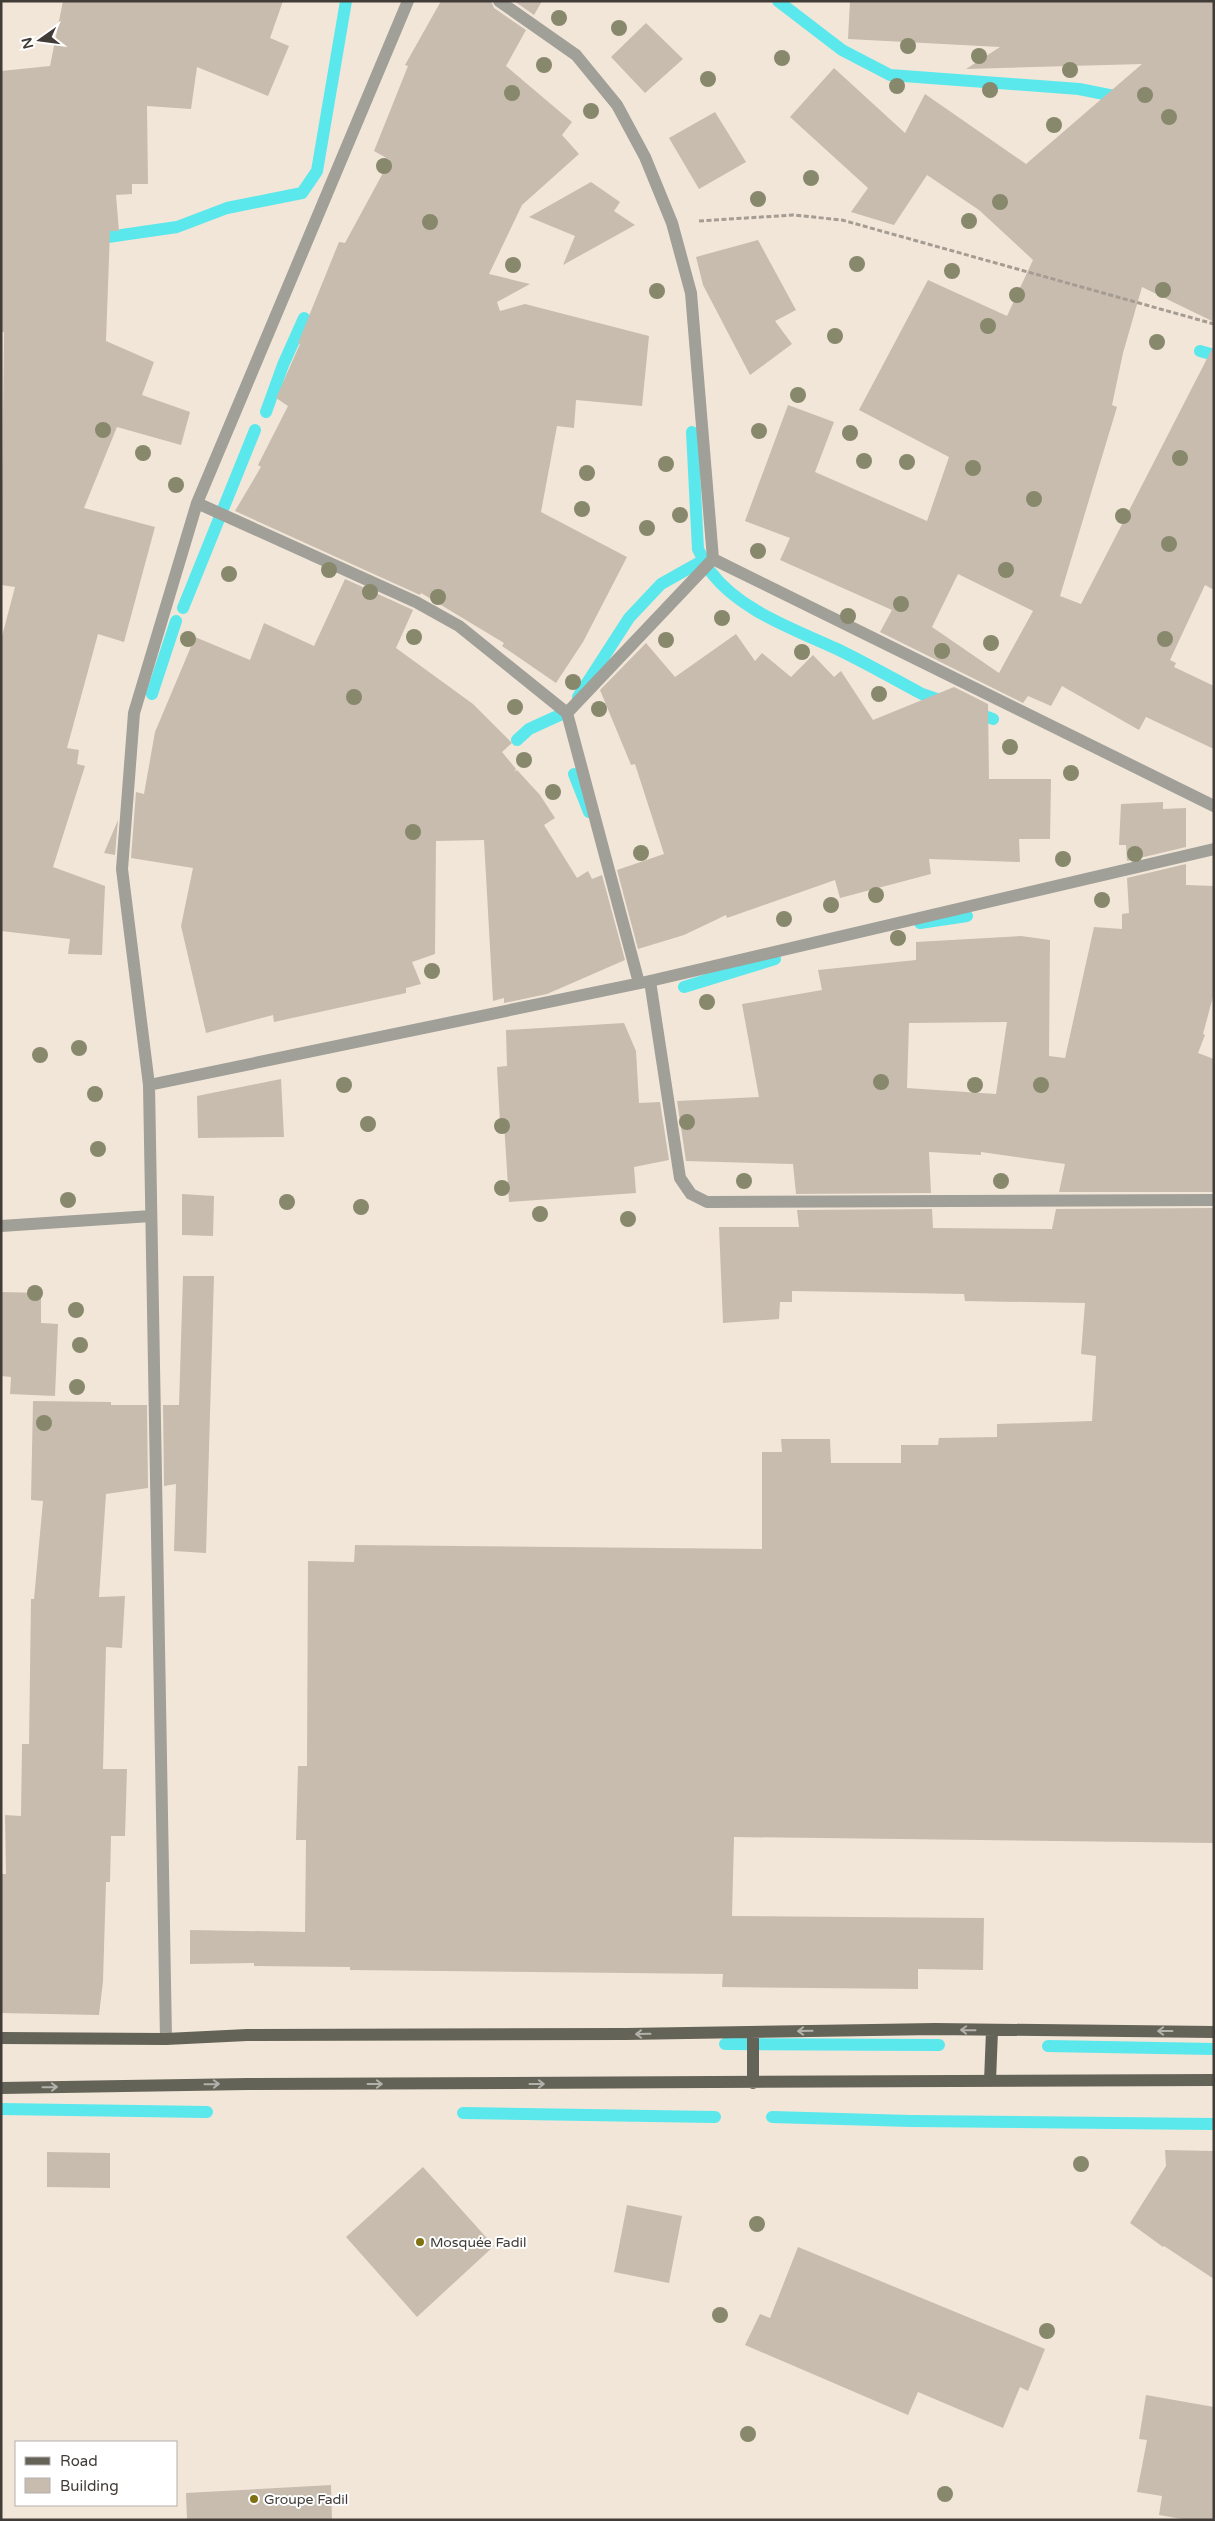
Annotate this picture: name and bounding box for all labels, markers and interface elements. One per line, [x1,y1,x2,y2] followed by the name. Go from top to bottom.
[15,15,65,65] north arrow
[18,36,37,51] text: N
[960,2025,976,2035] one-way arrow
[797,2026,814,2036] one-way arrow
[1157,2027,1173,2036] one-way arrow
[635,2029,651,2039] one-way arrow
[366,2079,383,2089] one-way arrow
[529,2079,545,2089] one-way arrow
[204,2080,220,2089] one-way arrow
[42,2082,58,2092] one-way arrow
[430,2234,527,2251] place label: Mosquée Fadil
[414,2236,426,2248] marker: Mosquée Fadil
[15,2441,178,2506] legend
[60,2452,98,2470] text: Road
[60,2477,119,2495] text: Building
[264,2491,348,2508] place label: Groupe Fadil
[248,2493,260,2505] marker: Groupe Fadil

